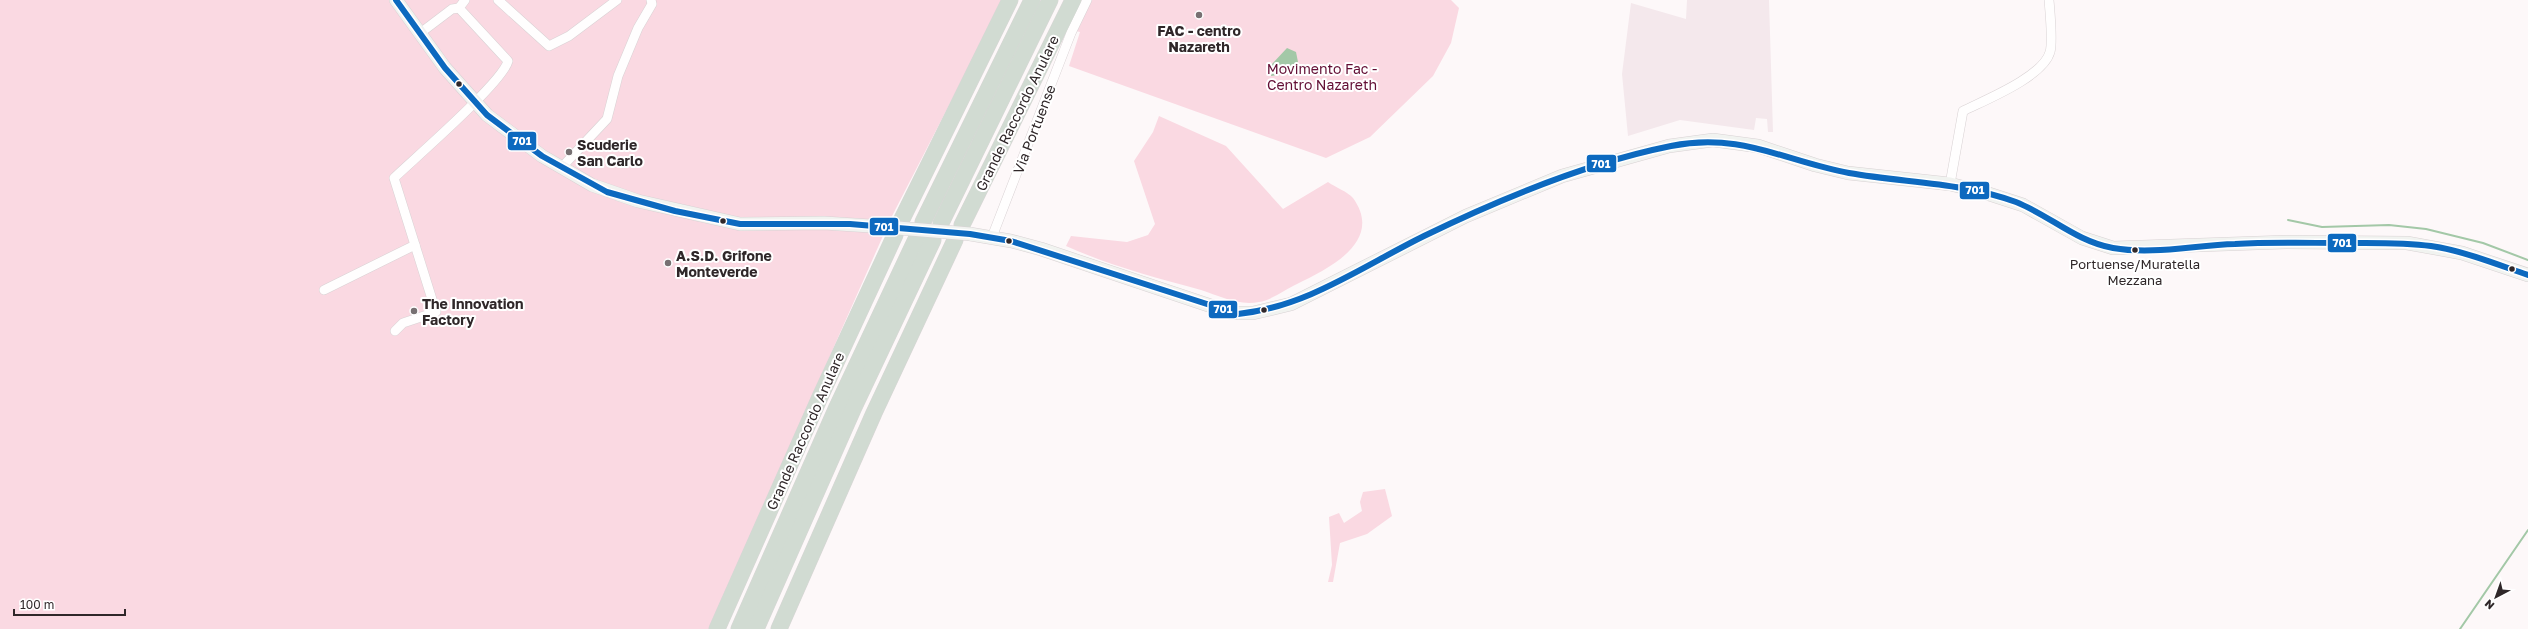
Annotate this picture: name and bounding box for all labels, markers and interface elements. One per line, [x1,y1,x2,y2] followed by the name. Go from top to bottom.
[1194,10,1204,20] marker: FAC - centro Nazareth
[1157,22,1241,55] place label: FAC - centro Nazareth
[972,32,1062,194] street label: Grande Raccordo Anulare
[1267,60,1377,93] park label: Movimento Fac - Centro Nazareth
[454,79,464,89] unlabelled marker
[1009,82,1059,176] street label: Via Portuense
[507,131,537,151] line badge: 701
[513,134,532,147] text: 701
[577,136,643,169] place label: Scuderie San Carlo
[564,147,574,157] marker: Scuderie San Carlo
[1586,154,1617,173] line badge: 701
[1592,157,1611,170] text: 701
[1959,181,1990,200] line badge: 701
[1966,183,1985,196] text: 701
[718,216,728,226] unlabelled marker
[869,217,899,236] line badge: 701
[875,220,894,233] text: 701
[2327,233,2357,253] line badge: 701
[1004,236,1014,246] unlabelled marker
[2333,236,2352,249] text: 701
[2130,245,2140,255] marker: Portuense/Muratella Mezzana
[676,247,772,280] place label: A.S.D. Grifone Monteverde
[2070,256,2200,288] place label: Portuense/Muratella Mezzana
[663,258,673,268] marker: A.S.D. Grifone Monteverde
[2507,264,2517,274] unlabelled marker
[422,295,524,328] place label: The Innovation Factory
[1208,300,1238,319] line badge: 701
[1214,302,1233,315] text: 701
[1259,305,1269,315] unlabelled marker
[409,306,419,316] marker: The Innovation Factory
[762,349,848,513] street label: Grande Raccordo Anulare
[2476,577,2516,617] north arrow
[14,591,125,617] scale bar
[20,597,54,612] text: 100 m
[2482,597,2497,613] text: N

